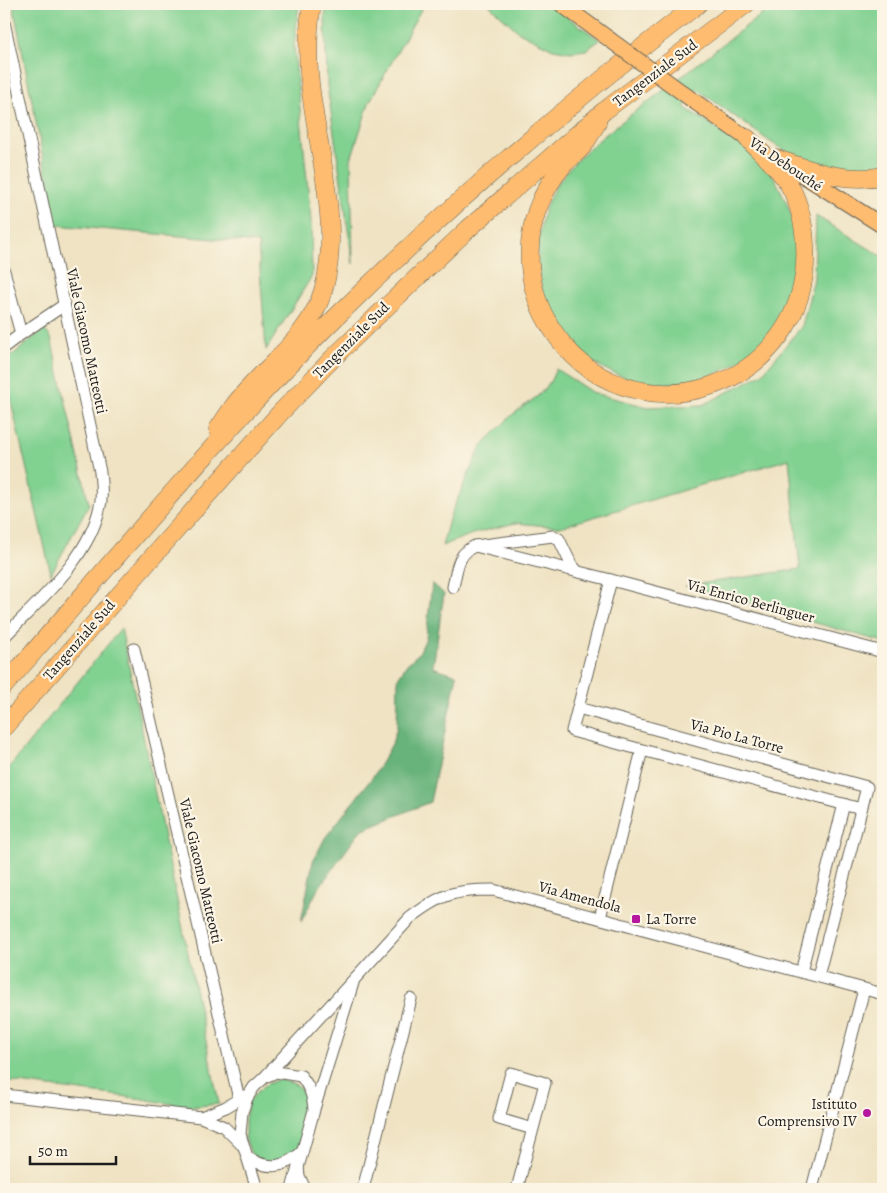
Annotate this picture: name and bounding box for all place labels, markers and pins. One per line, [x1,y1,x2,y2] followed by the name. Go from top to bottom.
[646,909,697,929] place label: La Torre
[630,913,642,925] marker: La Torre
[758,1094,858,1131] place label: Istituto Comprensivo IV
[861,1107,873,1119] marker: Istituto Comprensivo IV

